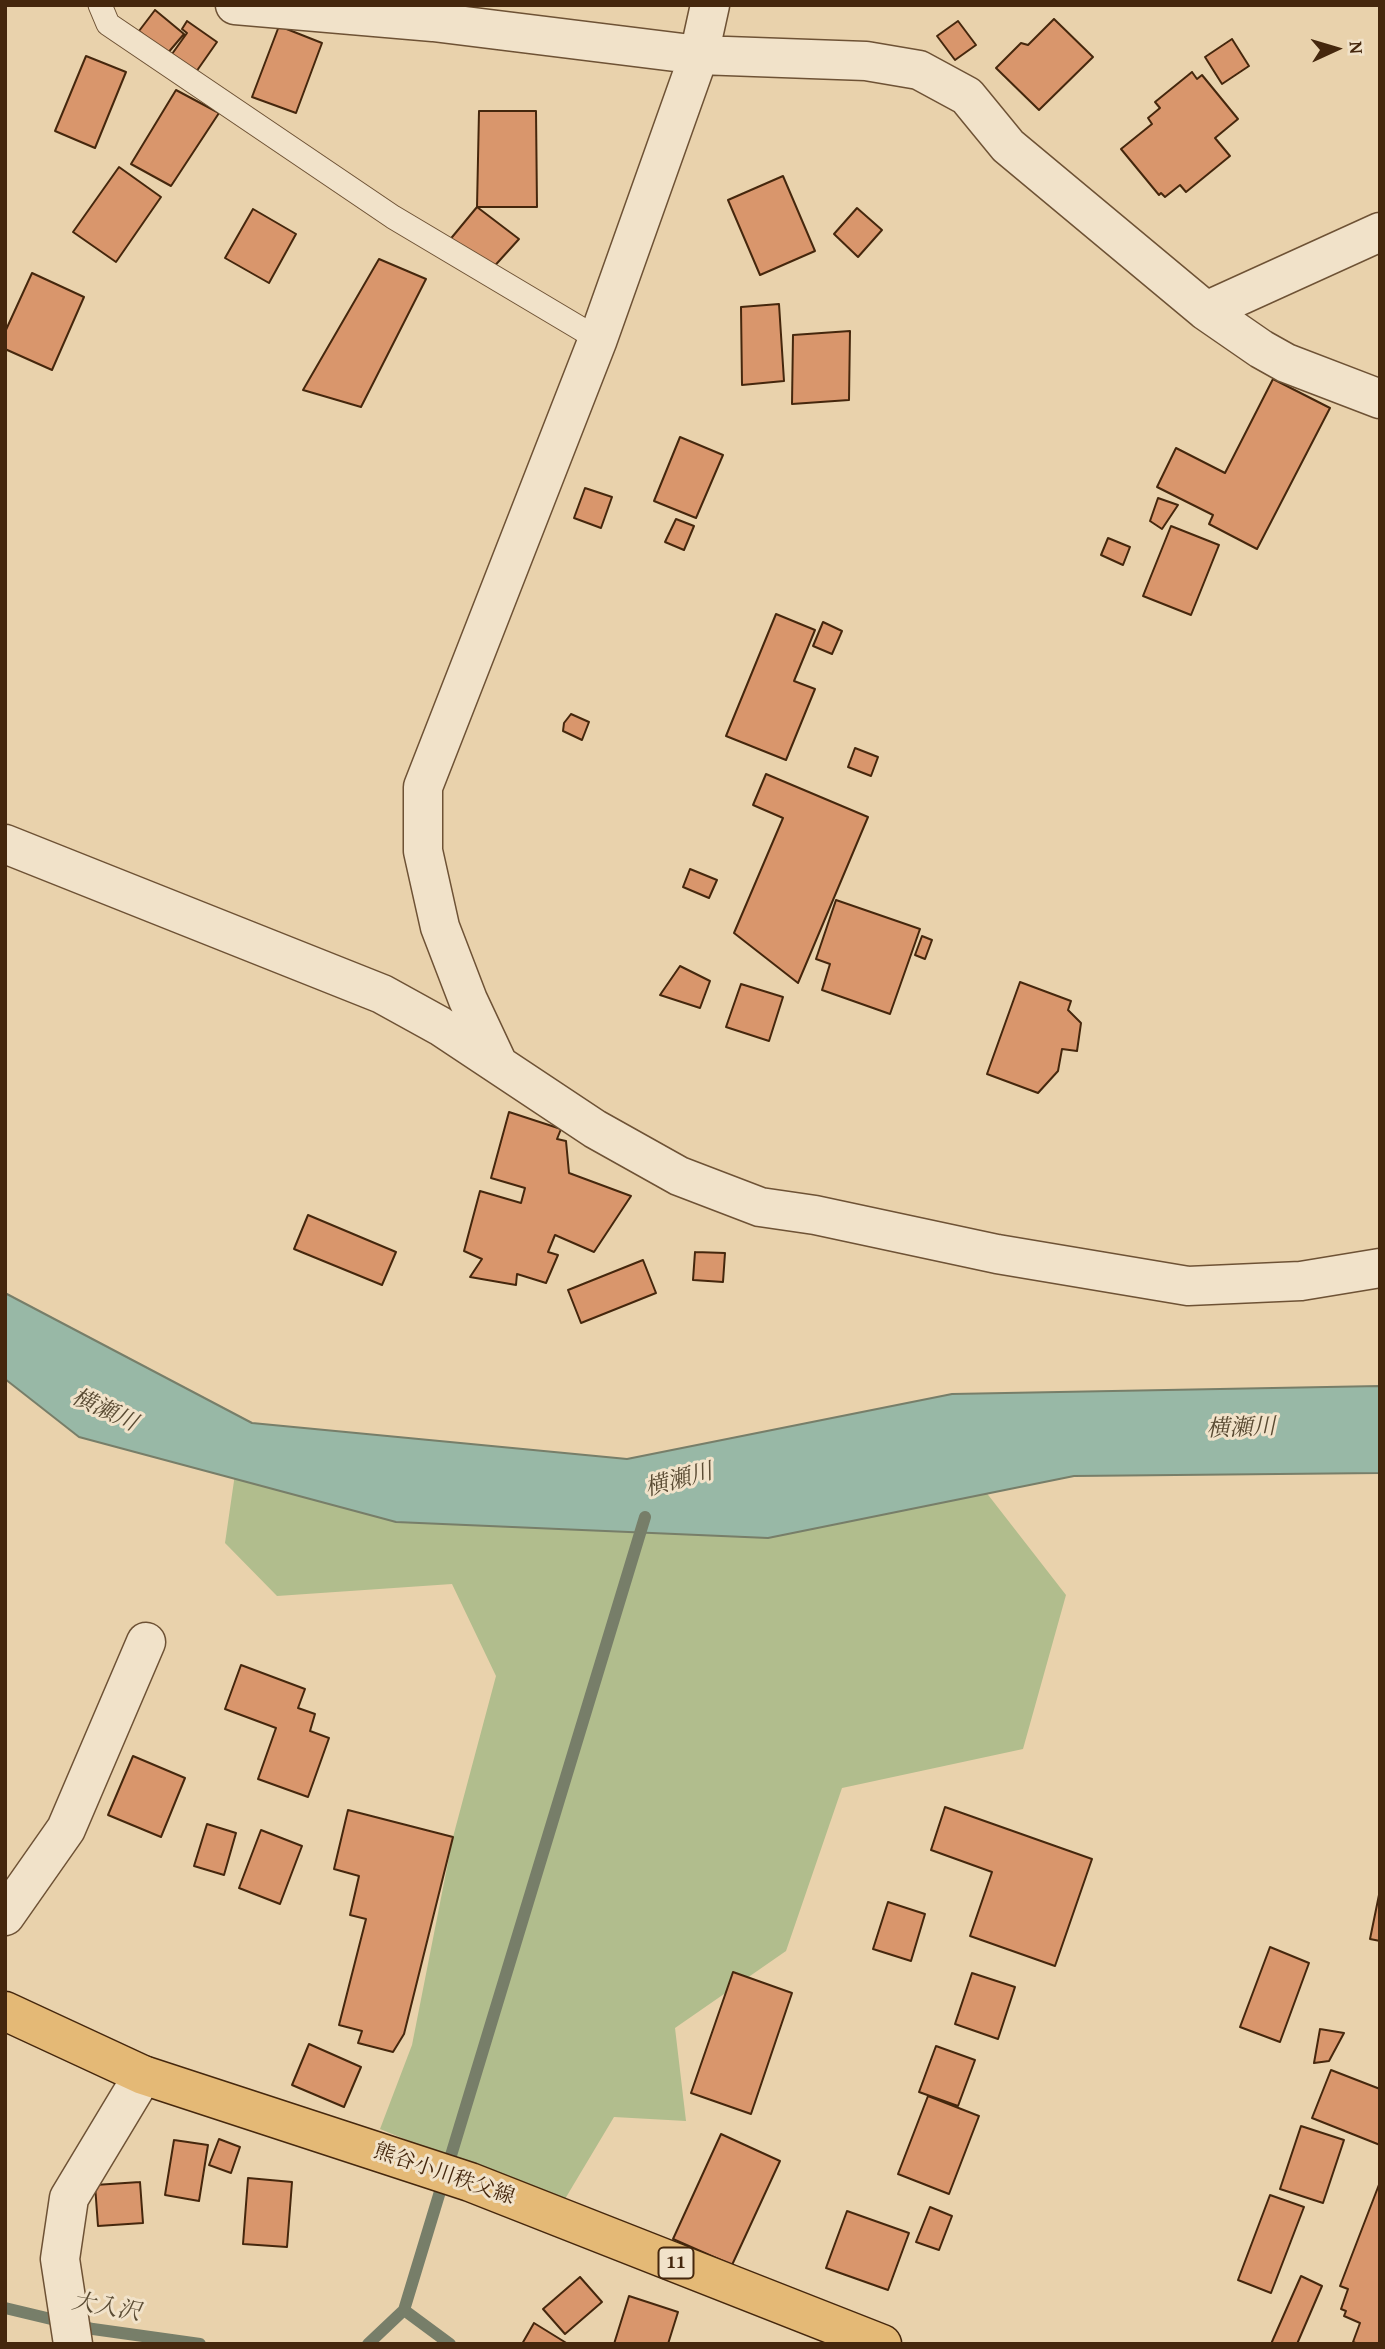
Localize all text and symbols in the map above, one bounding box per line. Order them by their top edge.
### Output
north arrow [1301,14,1371,84]
text: N [1343,40,1371,55]
water label: 横瀬川 [67,1384,141,1438]
water label: 横瀬川 [1206,1414,1276,1444]
water label: 横瀬川 [642,1459,716,1503]
street label: 熊谷小川秩父線 [370,2139,518,2211]
road number: 11 [658,2248,694,2278]
water label: 大入沢 [70,2288,142,2328]

